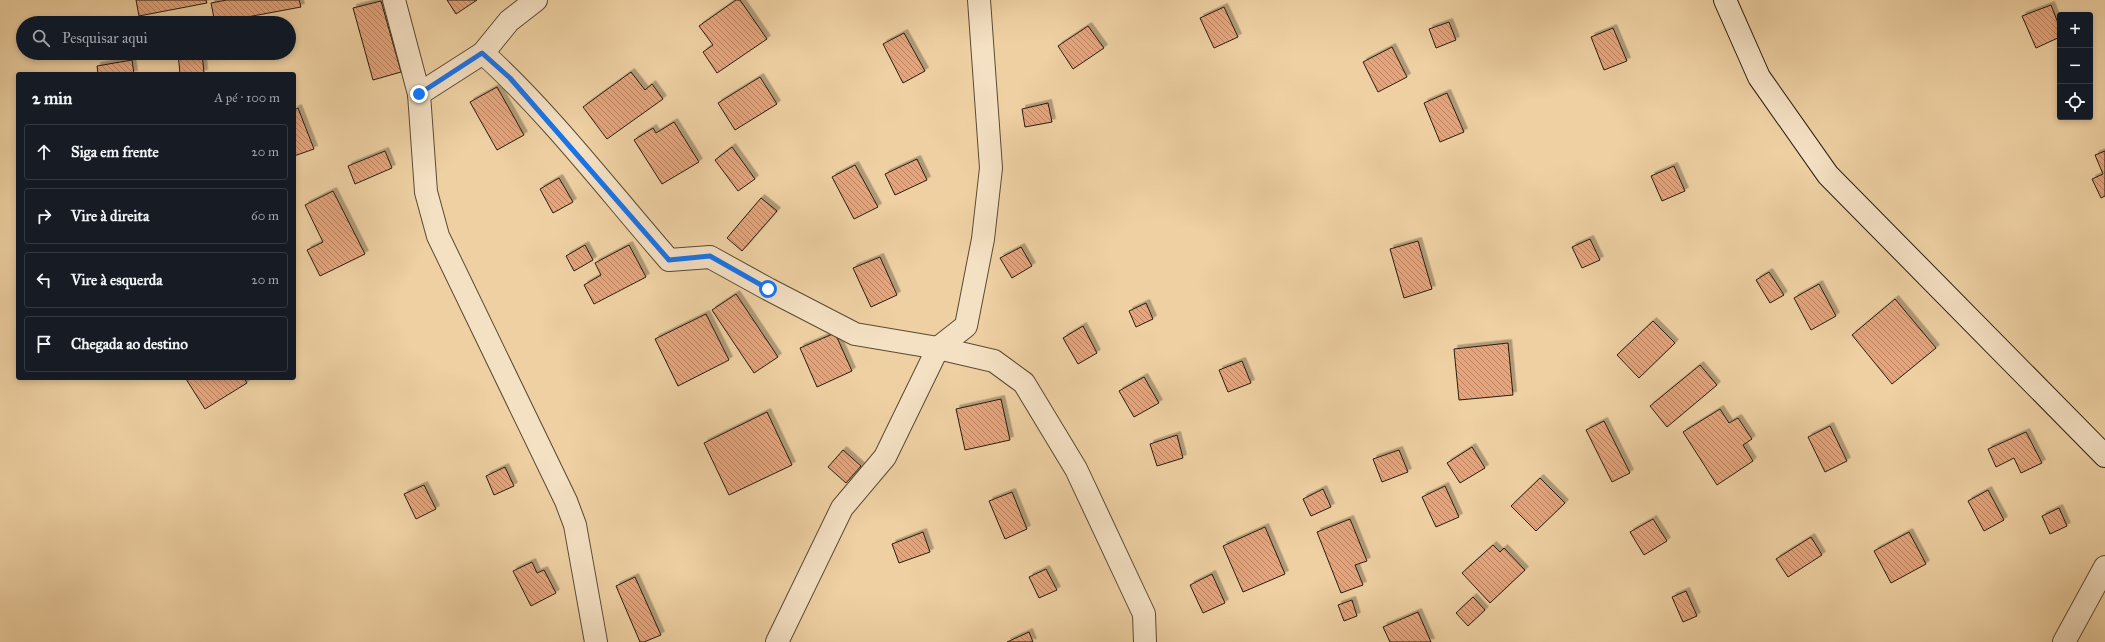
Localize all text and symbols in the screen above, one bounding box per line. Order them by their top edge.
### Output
map controls [2057,12,2093,120]
button: + [2057,12,2093,48]
search box [16,16,296,60]
icon: search [30,27,52,49]
text: Pesquisar aqui [62,29,148,47]
button: − [2057,48,2093,84]
button: locate [2057,84,2093,120]
route end [410,85,428,103]
text: 2 min [32,88,72,109]
text: A pé · 100 m [214,90,280,106]
icon: ahead [33,141,55,163]
text: Siga em frente [71,143,159,161]
text: 20 m [251,144,279,160]
icon: right [33,205,55,227]
text: Vire à direita [71,207,149,225]
text: 60 m [251,208,279,224]
icon: left [33,269,55,291]
text: Vire à esquerda [71,271,163,289]
text: 20 m [251,272,279,288]
route start [759,280,777,298]
icon: arrive [33,333,55,355]
text: Chegada ao destino [71,335,188,353]

